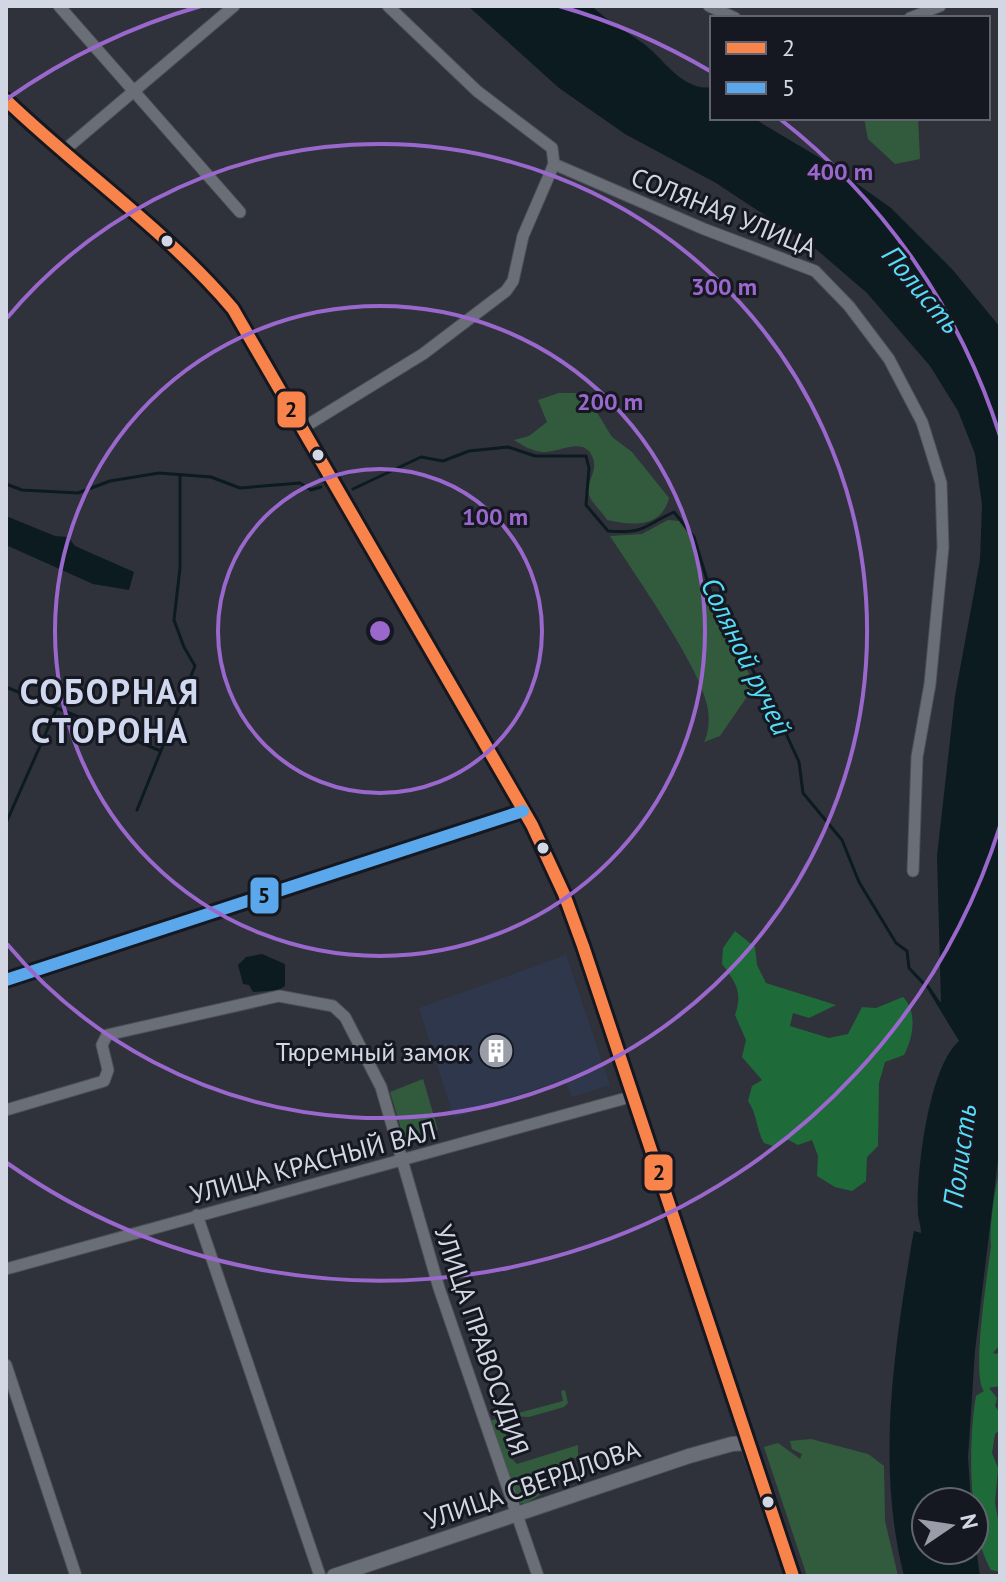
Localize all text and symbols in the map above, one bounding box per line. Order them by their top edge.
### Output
legend [710,16,990,120]
text: 2 [782,32,795,63]
text: 5 [782,72,795,103]
text: 400 m [807,156,873,187]
street label: СОЛЯНАЯ УЛИЦА [626,160,822,264]
unlabelled marker [159,233,175,249]
water label: Полисть [874,237,970,341]
text: 300 m [691,271,757,302]
text: 200 m [577,386,643,417]
line badge: 2 [276,390,307,429]
text: 2 [285,395,297,423]
unlabelled marker [310,447,326,463]
text: 100 m [462,501,528,532]
water label: Соляной ручей [693,571,801,741]
centre of rings [366,617,394,645]
district label: СОБОРНАЯ СТОРОНА [20,669,200,752]
unlabelled marker [535,840,551,856]
line badge: 5 [249,876,280,915]
text: 5 [258,881,270,909]
building icon: Тюремный замок [477,1032,515,1070]
place label: Тюремный замок [276,1035,471,1068]
water label: Полисть [933,1102,985,1210]
street label: УЛИЦА КРАСНЫЙ ВАЛ [186,1113,440,1211]
line badge: 2 [643,1153,674,1192]
text: 2 [653,1158,665,1186]
street label: УЛИЦА ПРАВОСУДИЯ [427,1220,537,1460]
street label: УЛИЦА СВЕРДЛОВА [420,1432,644,1536]
north arrow [910,1486,990,1566]
unlabelled marker [760,1494,776,1510]
text: N [954,1511,985,1532]

